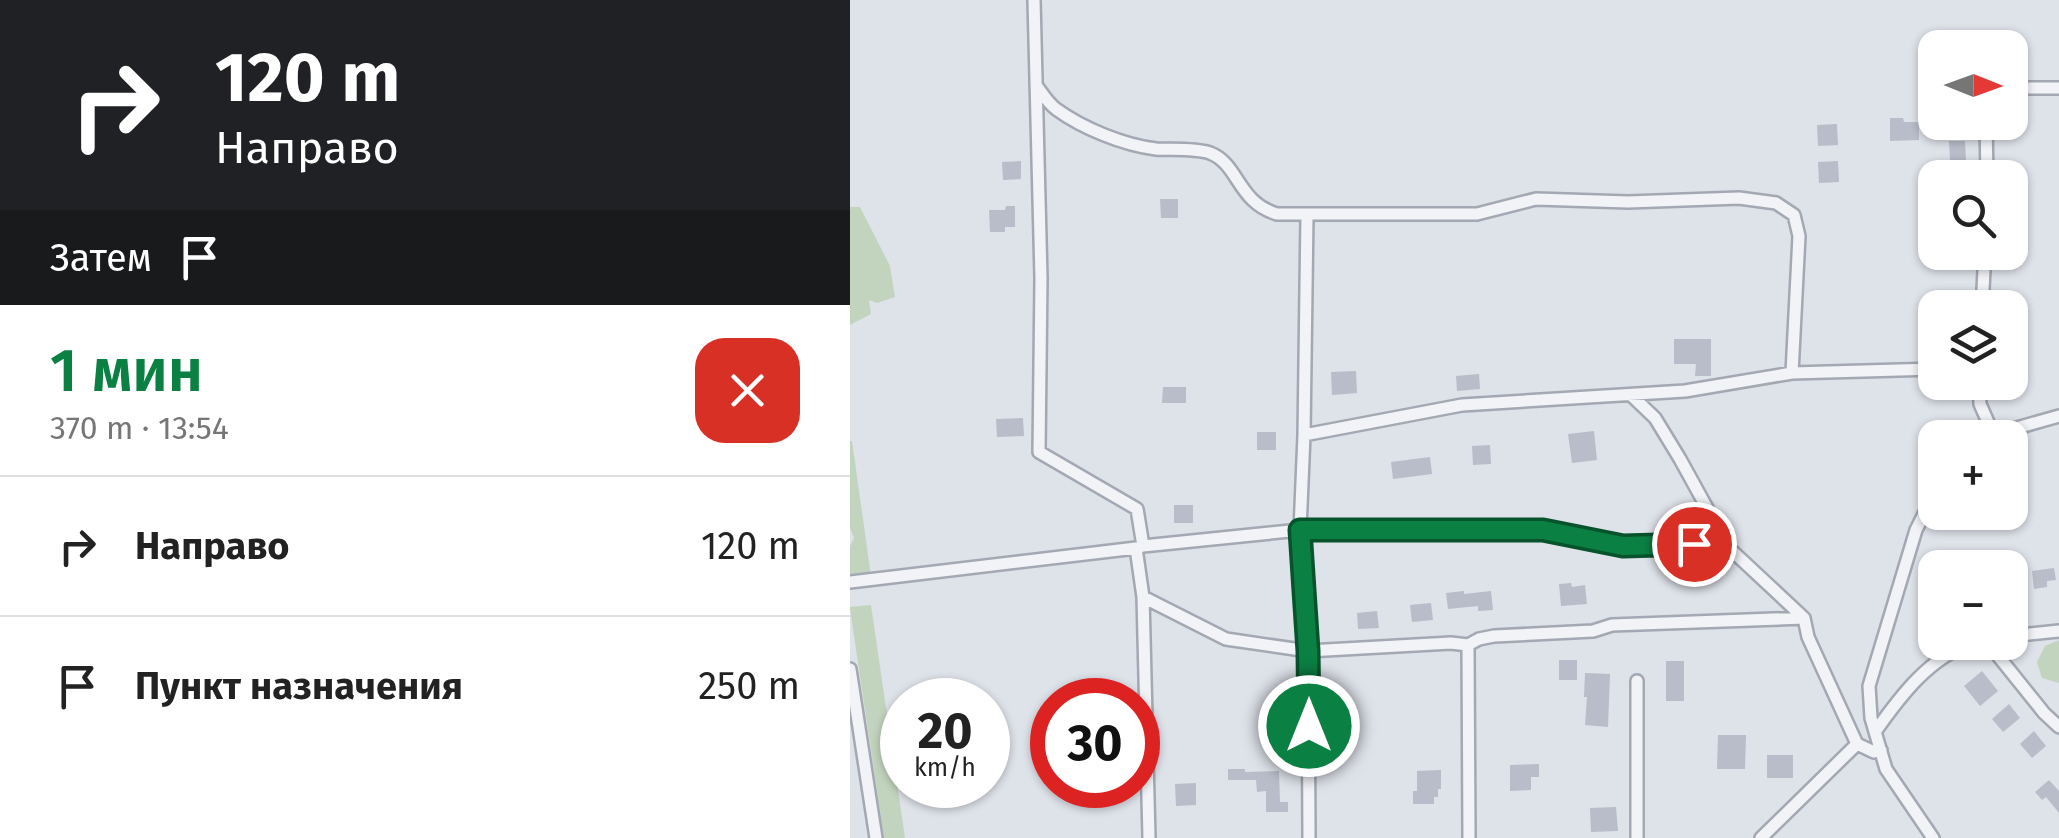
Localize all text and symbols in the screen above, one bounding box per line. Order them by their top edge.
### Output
north arrow [1918,30,2028,140]
map controls [1918,30,2028,660]
text: 120 m [215,36,400,120]
icon: right [50,40,180,170]
text: Направо [215,121,399,175]
button: search [1918,160,2028,270]
icon: arrive [172,230,227,285]
text: Затем [50,235,152,281]
button: layers [1918,290,2028,400]
text: 1 мин [50,335,203,407]
button: close [695,338,800,443]
text: 370 m · 13:54 [50,409,229,447]
button: + [1918,420,2028,530]
pin [1652,502,1737,587]
icon: arrive [1667,517,1722,572]
icon: right [50,519,105,574]
text: Направо [135,523,289,569]
text: 120 m [701,523,800,569]
button: − [1918,550,2028,660]
icon: arrive [50,659,105,714]
text: Пункт назначения [135,663,463,709]
text: 250 m [698,663,800,709]
position arrow [1257,674,1361,778]
speed limit sign: 30 [1030,678,1160,808]
text: 20 [917,701,973,761]
text: km/h [914,753,976,783]

